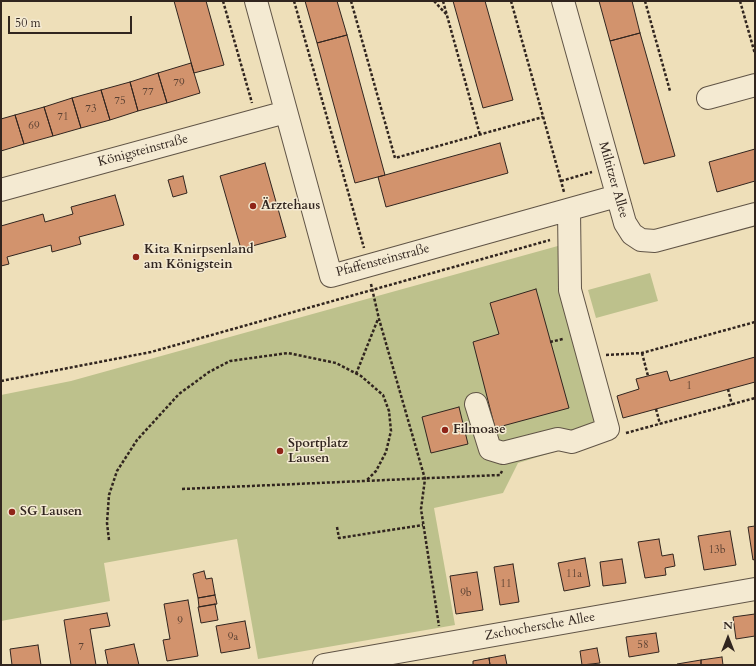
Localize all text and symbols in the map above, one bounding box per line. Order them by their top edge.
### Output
scale bar [10,8,134,34]
text: 50 m [15,15,41,31]
house number: 79 [173,76,185,90]
house number: 77 [142,85,154,99]
house number: 75 [114,94,126,108]
house number: 73 [85,102,97,116]
house number: 71 [57,110,69,124]
house number: 69 [28,119,40,133]
street label: Königsteinstraße [96,131,190,171]
street label: Miltitzer Allee [595,140,631,220]
place label: Ärztehaus [261,198,320,214]
marker: Ärztehaus [248,201,258,211]
street label: Pfaffensteinstraße [335,241,431,281]
place label: Kita Knirpsenland am Königstein [144,242,254,273]
marker: Kita Knirpsenland am Königstein [131,252,141,262]
house number: 1 [686,379,692,393]
place label: Filmoase [453,422,506,438]
marker: Filmoase [440,425,450,435]
place label: Sportplatz Lausen [288,436,348,467]
marker: Sportplatz Lausen [275,446,285,456]
place label: SG Lausen [20,504,82,520]
marker: SG Lausen [7,507,17,517]
house number: 13b [708,543,726,557]
house number: 11a [566,567,582,581]
house number: 11 [500,577,512,591]
house number: 9b [460,586,472,600]
street label: Zschochersche Allee [484,610,596,644]
house number: 9 [177,614,183,628]
north arrow [708,618,748,658]
text: N [723,618,733,633]
house number: 9a [228,630,238,644]
house number: 58 [637,638,649,652]
house number: 7 [78,640,84,654]

